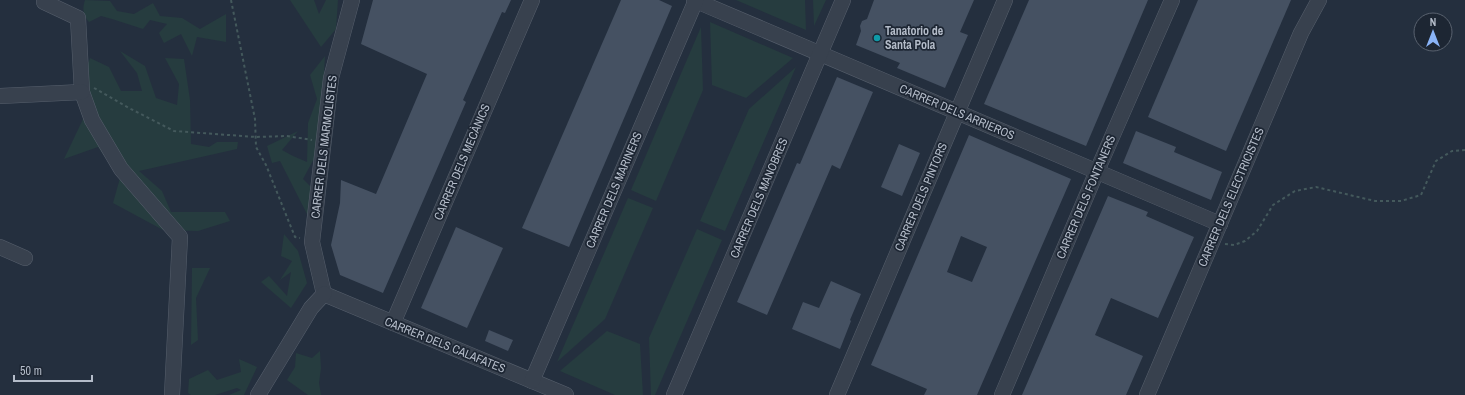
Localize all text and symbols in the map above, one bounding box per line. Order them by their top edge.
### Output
north arrow [1413,12,1453,52]
text: N [1430,15,1436,29]
place label: Tanatorio de Santa Pola [885,23,944,53]
marker: Tanatorio de Santa Pola [872,33,882,43]
street label: CARRER DELS MARMOLISTES [307,74,341,220]
street label: CARRER DELS ARRIEROS [897,80,1017,144]
street label: CARRER DELS MECÀNICS [430,101,494,223]
street label: CARRER DELS ELECTRICISTES [1194,125,1268,269]
street label: CARRER DELS MARINERS [582,129,646,251]
street label: CARRER DELS FONTANERS [1053,132,1119,261]
street label: CARRER DELS MANOBRES [726,135,792,261]
street label: CARRER DELS PINTORS [891,140,951,254]
street label: CARRER DELS CALAFATES [382,313,508,377]
scale bar [14,357,92,383]
text: 50 m [20,363,42,379]

